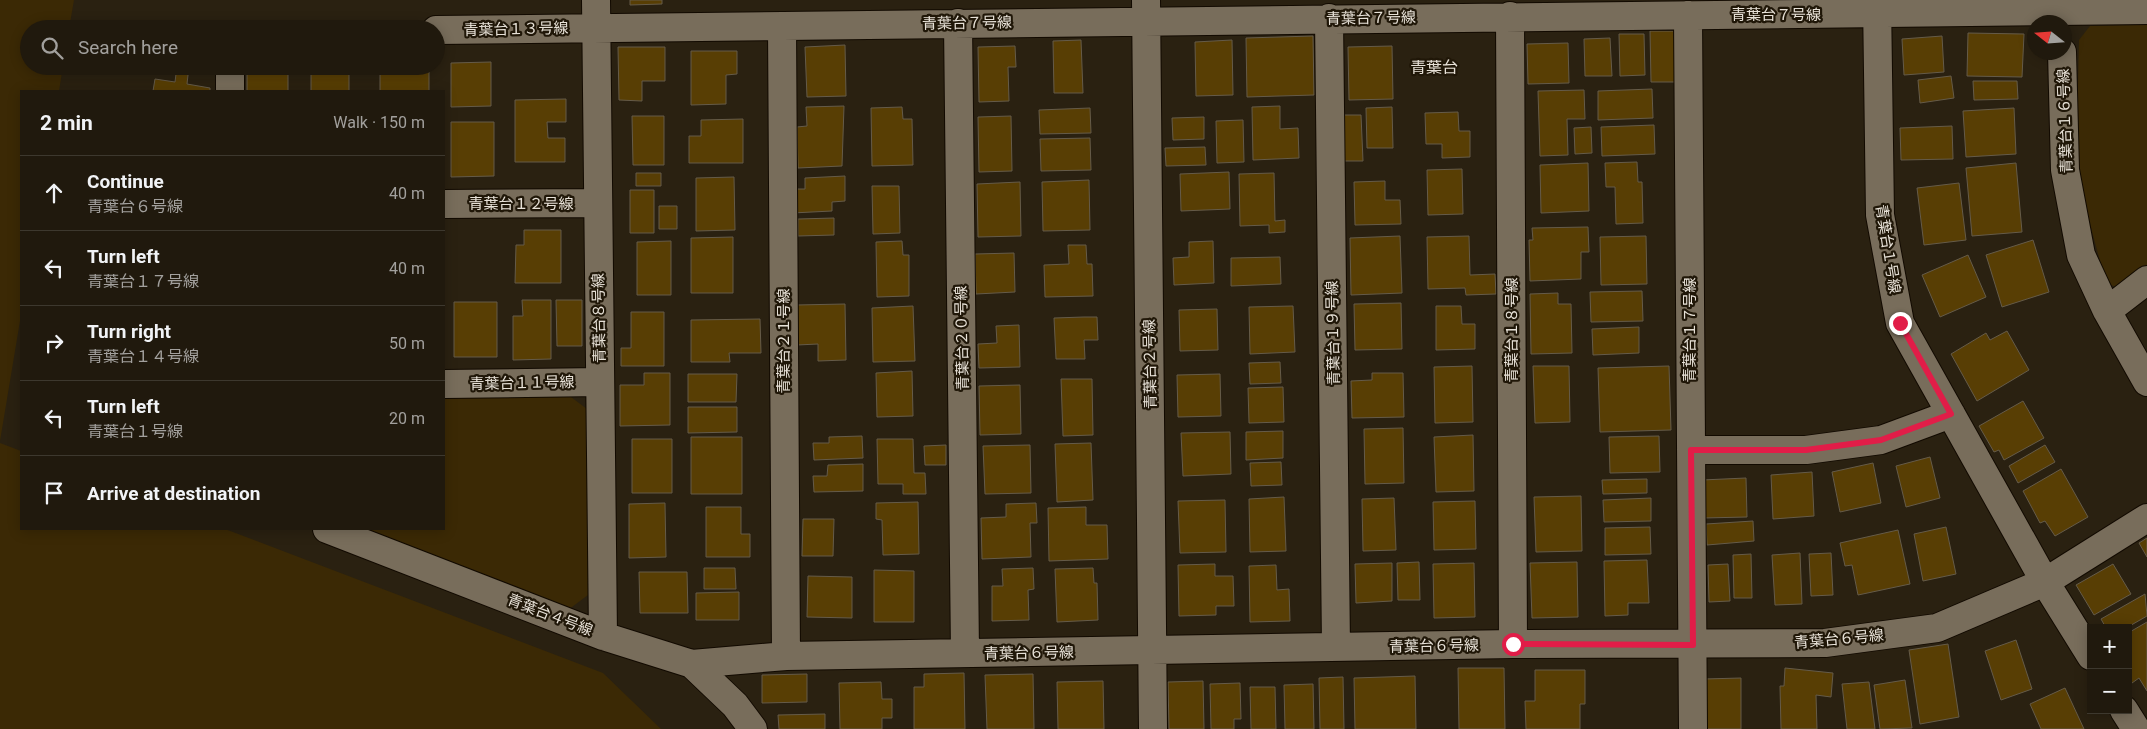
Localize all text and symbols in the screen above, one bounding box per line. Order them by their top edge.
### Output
street label: 青葉台７号線 [1731,6,1821,24]
street label: 青葉台７号線 [1326,8,1416,28]
street label: 青葉台７号線 [922,13,1012,33]
north arrow [2027,15,2072,60]
street label: 青葉台１３号線 [463,19,569,39]
search box [20,20,445,75]
icon: search [38,34,66,62]
text: Search here [78,36,178,59]
district label: 青葉台 [1410,58,1458,77]
street label: 青葉台１６号線 [2054,68,2076,174]
text: 2 min [40,111,93,135]
text: Walk · 150 m [333,113,425,132]
text: Continue [87,170,164,193]
icon: ahead [40,179,68,207]
text: 40 m [389,184,425,203]
street label: 青葉台１２号線 [468,195,574,213]
text: 青葉台６号線 [87,197,183,216]
street label: 青葉台１号線 [1872,203,1904,295]
text: Turn left [87,245,160,268]
icon: left [40,254,68,282]
text: 40 m [389,259,425,278]
text: 青葉台１７号線 [87,272,199,291]
street label: 青葉台８号線 [589,273,609,363]
street label: 青葉台１８号線 [1503,277,1521,383]
street label: 青葉台１７号線 [1681,277,1699,383]
street label: 青葉台１９号線 [1323,280,1343,386]
street label: 青葉台２０号線 [952,285,972,391]
street label: 青葉台２１号線 [775,288,793,394]
route end [1889,312,1912,335]
street label: 青葉台２号線 [1140,319,1160,409]
text: Turn right [87,320,171,343]
icon: right [40,329,68,357]
text: 50 m [389,334,425,353]
text: 青葉台１４号線 [87,347,199,366]
street label: 青葉台１１号線 [469,373,575,393]
text: Turn left [87,395,160,418]
icon: left [40,404,68,432]
text: 20 m [389,409,425,428]
text: 青葉台１号線 [87,422,183,441]
icon: arrive [40,479,68,507]
text: Arrive at destination [87,482,260,505]
street label: 青葉台４号線 [505,590,595,640]
map controls [2087,624,2132,714]
button: + [2087,624,2132,669]
street label: 青葉台６号線 [1793,626,1885,652]
route start [1502,633,1525,656]
street label: 青葉台６号線 [1389,636,1479,656]
street label: 青葉台６号線 [984,643,1074,663]
button: − [2087,669,2132,714]

